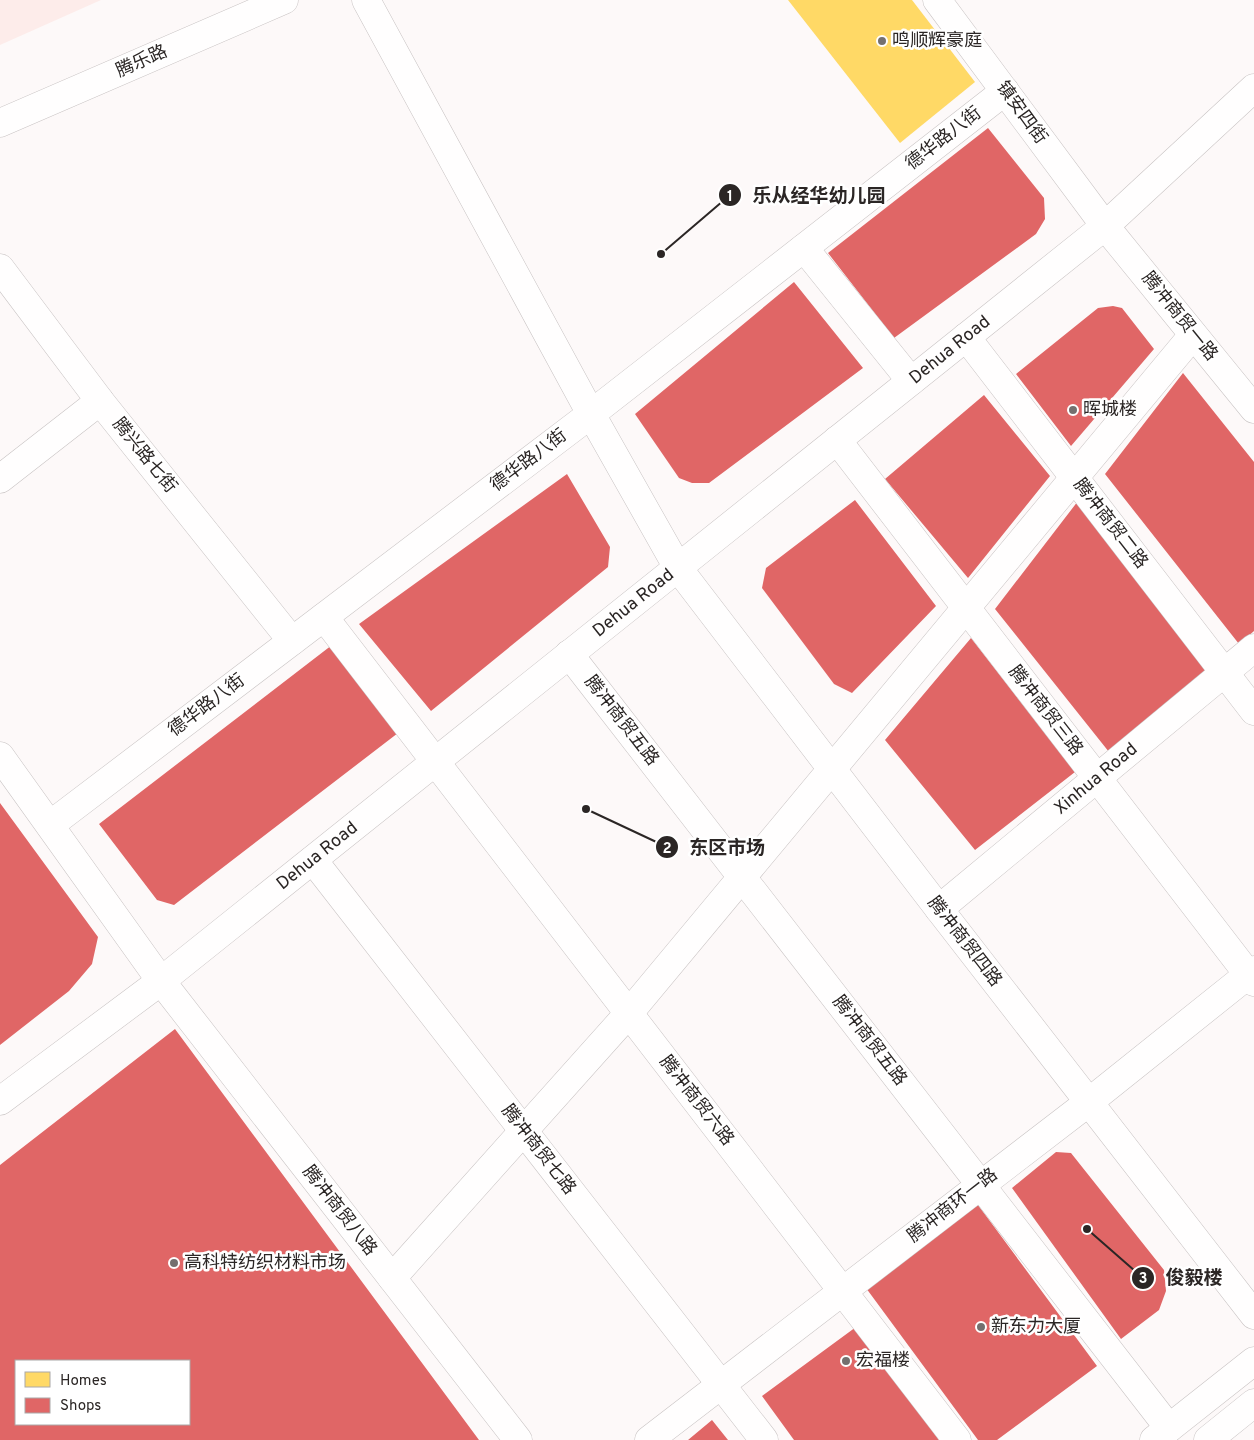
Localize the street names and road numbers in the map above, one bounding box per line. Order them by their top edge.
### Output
street label: 腾乐路 [113,41,171,83]
street label: 镇安四街 [991,77,1051,149]
street label: 德华路八街 [901,102,987,176]
street label: 腾冲商贸一路 [1136,268,1222,366]
street label: Dehua Road [905,311,995,389]
street label: 腾兴路七街 [107,414,181,498]
street label: 德华路八街 [486,425,572,497]
street label: 腾冲商贸二路 [1068,474,1152,574]
street label: Dehua Road [588,564,679,642]
street label: 腾冲商贸三路 [1003,661,1087,761]
street label: 德华路八街 [164,670,250,742]
street label: 腾冲商贸五路 [579,671,663,771]
street label: Xinhua Road [1050,738,1142,820]
street label: Dehua Road [272,816,363,895]
street label: 腾冲商贸四路 [922,892,1006,992]
street label: 腾冲商贸五路 [827,991,911,1091]
street label: 腾冲商贸六路 [654,1051,738,1151]
street label: 腾冲商贸七路 [496,1100,580,1200]
street label: 腾冲商贸八路 [297,1161,381,1261]
street label: 腾冲商环一路 [903,1164,1003,1248]

